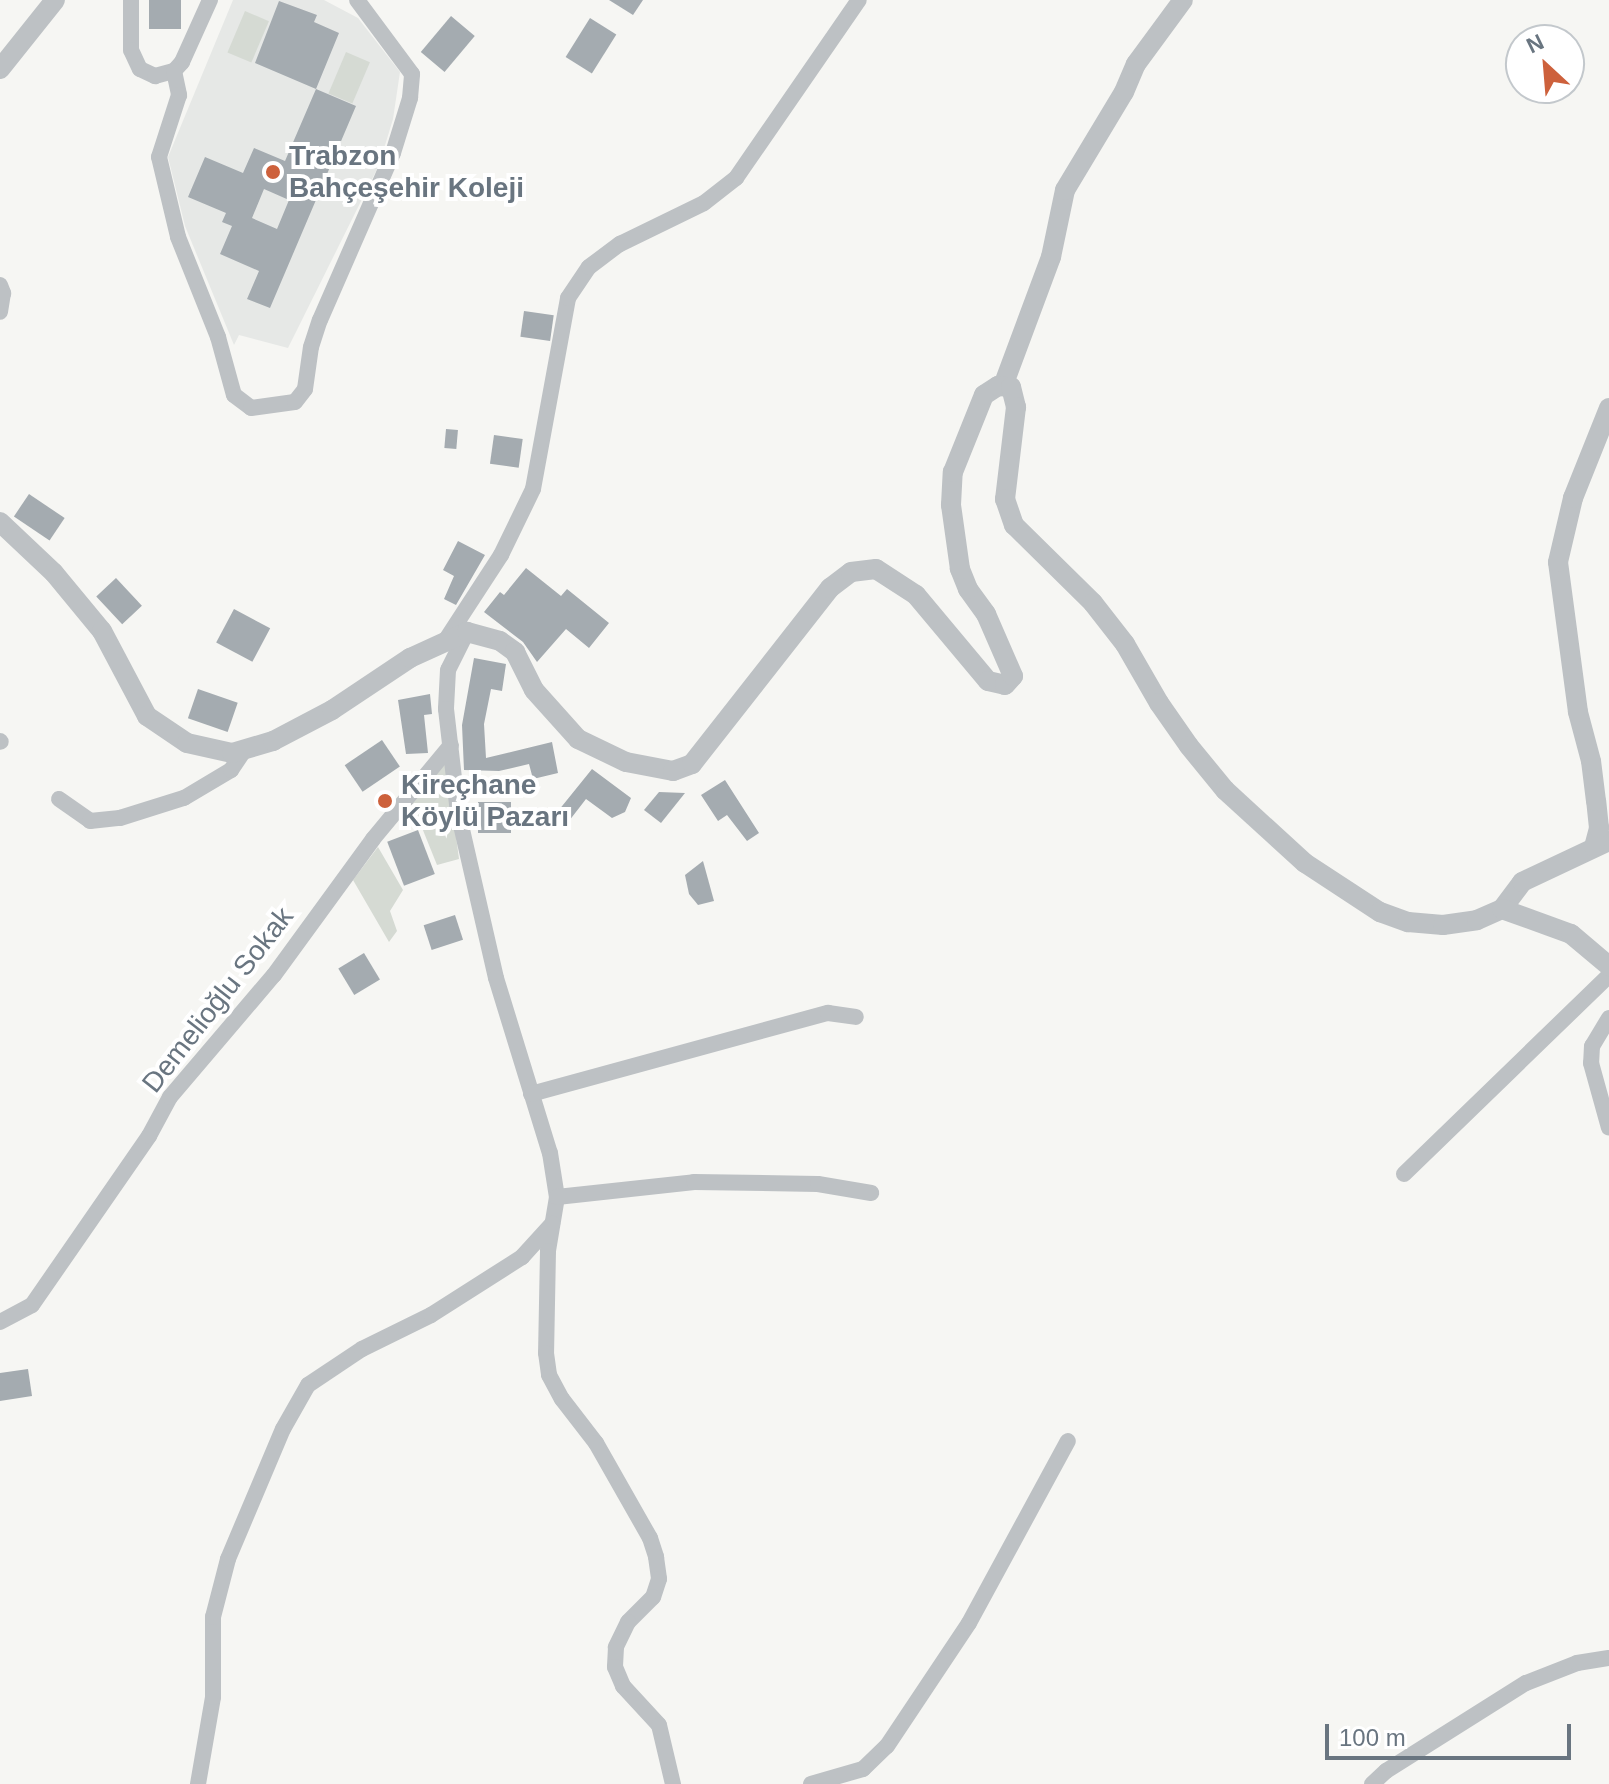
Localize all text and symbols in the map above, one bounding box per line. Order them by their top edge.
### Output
north arrow [1505,24,1585,104]
text: N [1523,29,1548,58]
place label: Trabzon Bahçeşehir Koleji [289,139,524,205]
marker: Trabzon Bahçeşehir Koleji [264,163,282,181]
place label: Kireçhane Köylü Pazarı [401,768,569,834]
marker: Kireçhane Köylü Pazarı [376,792,394,810]
street label: Demelioğlu Sokak [135,901,301,1099]
scale bar [1329,1708,1575,1758]
text: 100 m [1339,1724,1406,1751]

